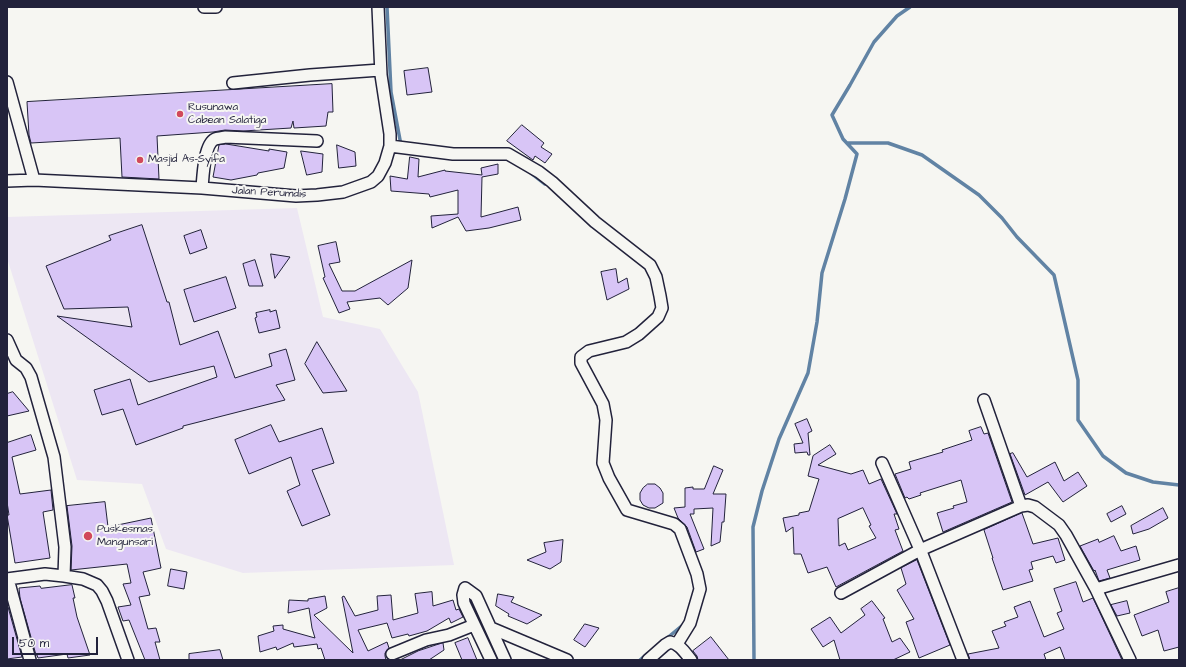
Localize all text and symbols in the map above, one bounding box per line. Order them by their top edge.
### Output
place label: Rusunawa Cabean Salatiga [188,101,266,127]
marker: Rusunawa Cabean Salatiga [175,109,185,119]
place label: Masjid As-Syifa [148,153,225,167]
marker: Masjid As-Syifa [135,155,145,165]
street label: Jalan Perumdis [231,184,307,202]
place label: Puskesmas Mangunsari [97,523,153,549]
marker: Puskesmas Mangunsari [82,530,94,542]
scale bar [14,629,100,655]
text: 50 m [19,635,49,652]

